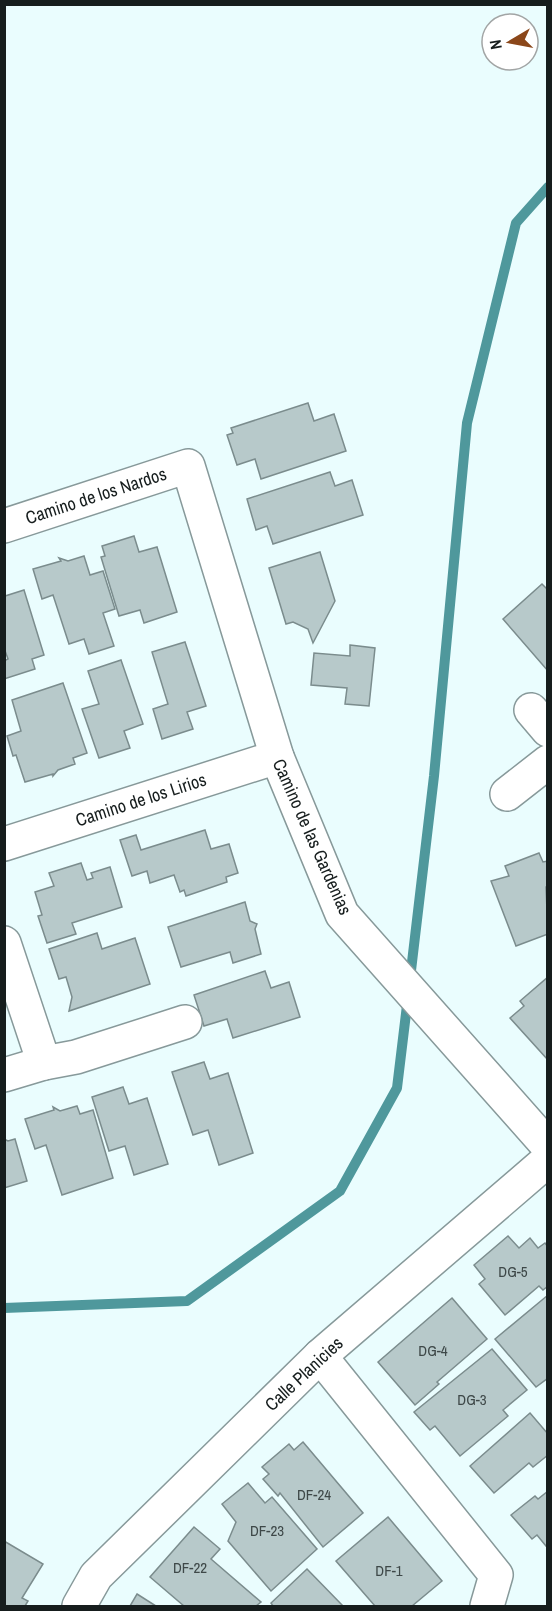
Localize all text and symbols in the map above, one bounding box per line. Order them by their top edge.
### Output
north arrow [480,12,540,72]
text: N [484,38,507,51]
street label: Camino de los Nardos [22,461,170,530]
street label: Camino de las Gardenias [267,755,358,919]
street label: Camino de los Lirios [72,767,209,832]
house number: DG-5 [498,1261,528,1282]
street label: Calle Planicies [259,1331,348,1416]
house number: DG-4 [418,1340,448,1361]
house number: DG-3 [457,1389,487,1410]
house number: DF-24 [297,1484,331,1505]
house number: DF-23 [250,1520,284,1541]
house number: DF-22 [173,1557,207,1578]
house number: DF-1 [375,1560,403,1581]

